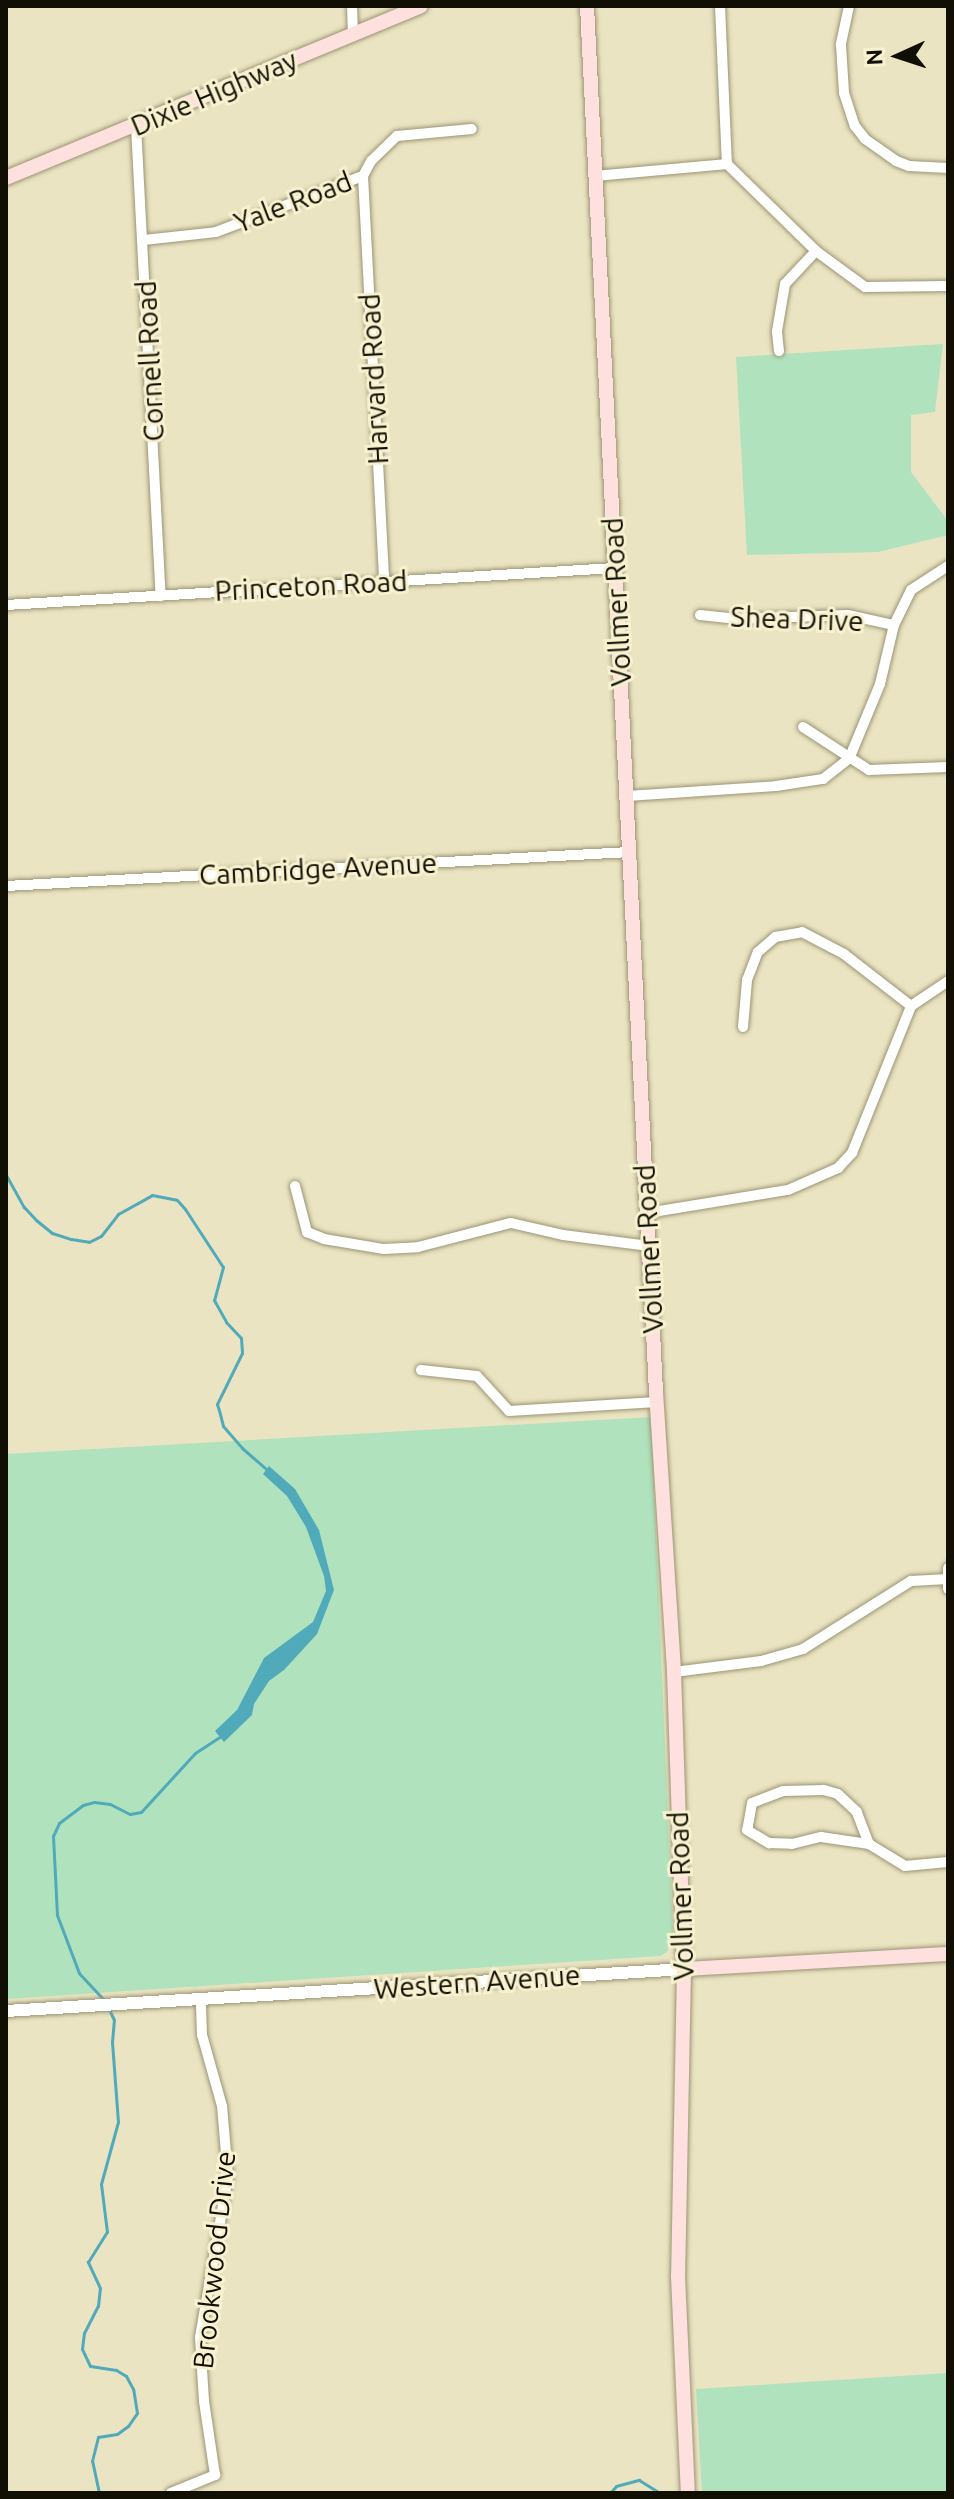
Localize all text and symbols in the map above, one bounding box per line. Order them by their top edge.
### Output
north arrow [858,16,938,96]
street label: Dixie Highway [126,43,302,143]
text: N [861,48,886,66]
street label: Yale Road [229,164,357,240]
street label: Cornell Road [129,280,171,442]
street label: Harvard Road [353,293,395,465]
street label: Vollmer Road [596,517,638,687]
street label: Princeton Road [214,564,408,608]
street label: Shea Drive [730,600,864,638]
street label: Cambridge Avenue [198,846,438,892]
street label: Vollmer Road [628,1164,670,1334]
street label: Vollmer Road [661,1811,701,1981]
street label: Western Avenue [373,1958,581,2006]
street label: Brookwood Drive [186,2149,242,2371]

